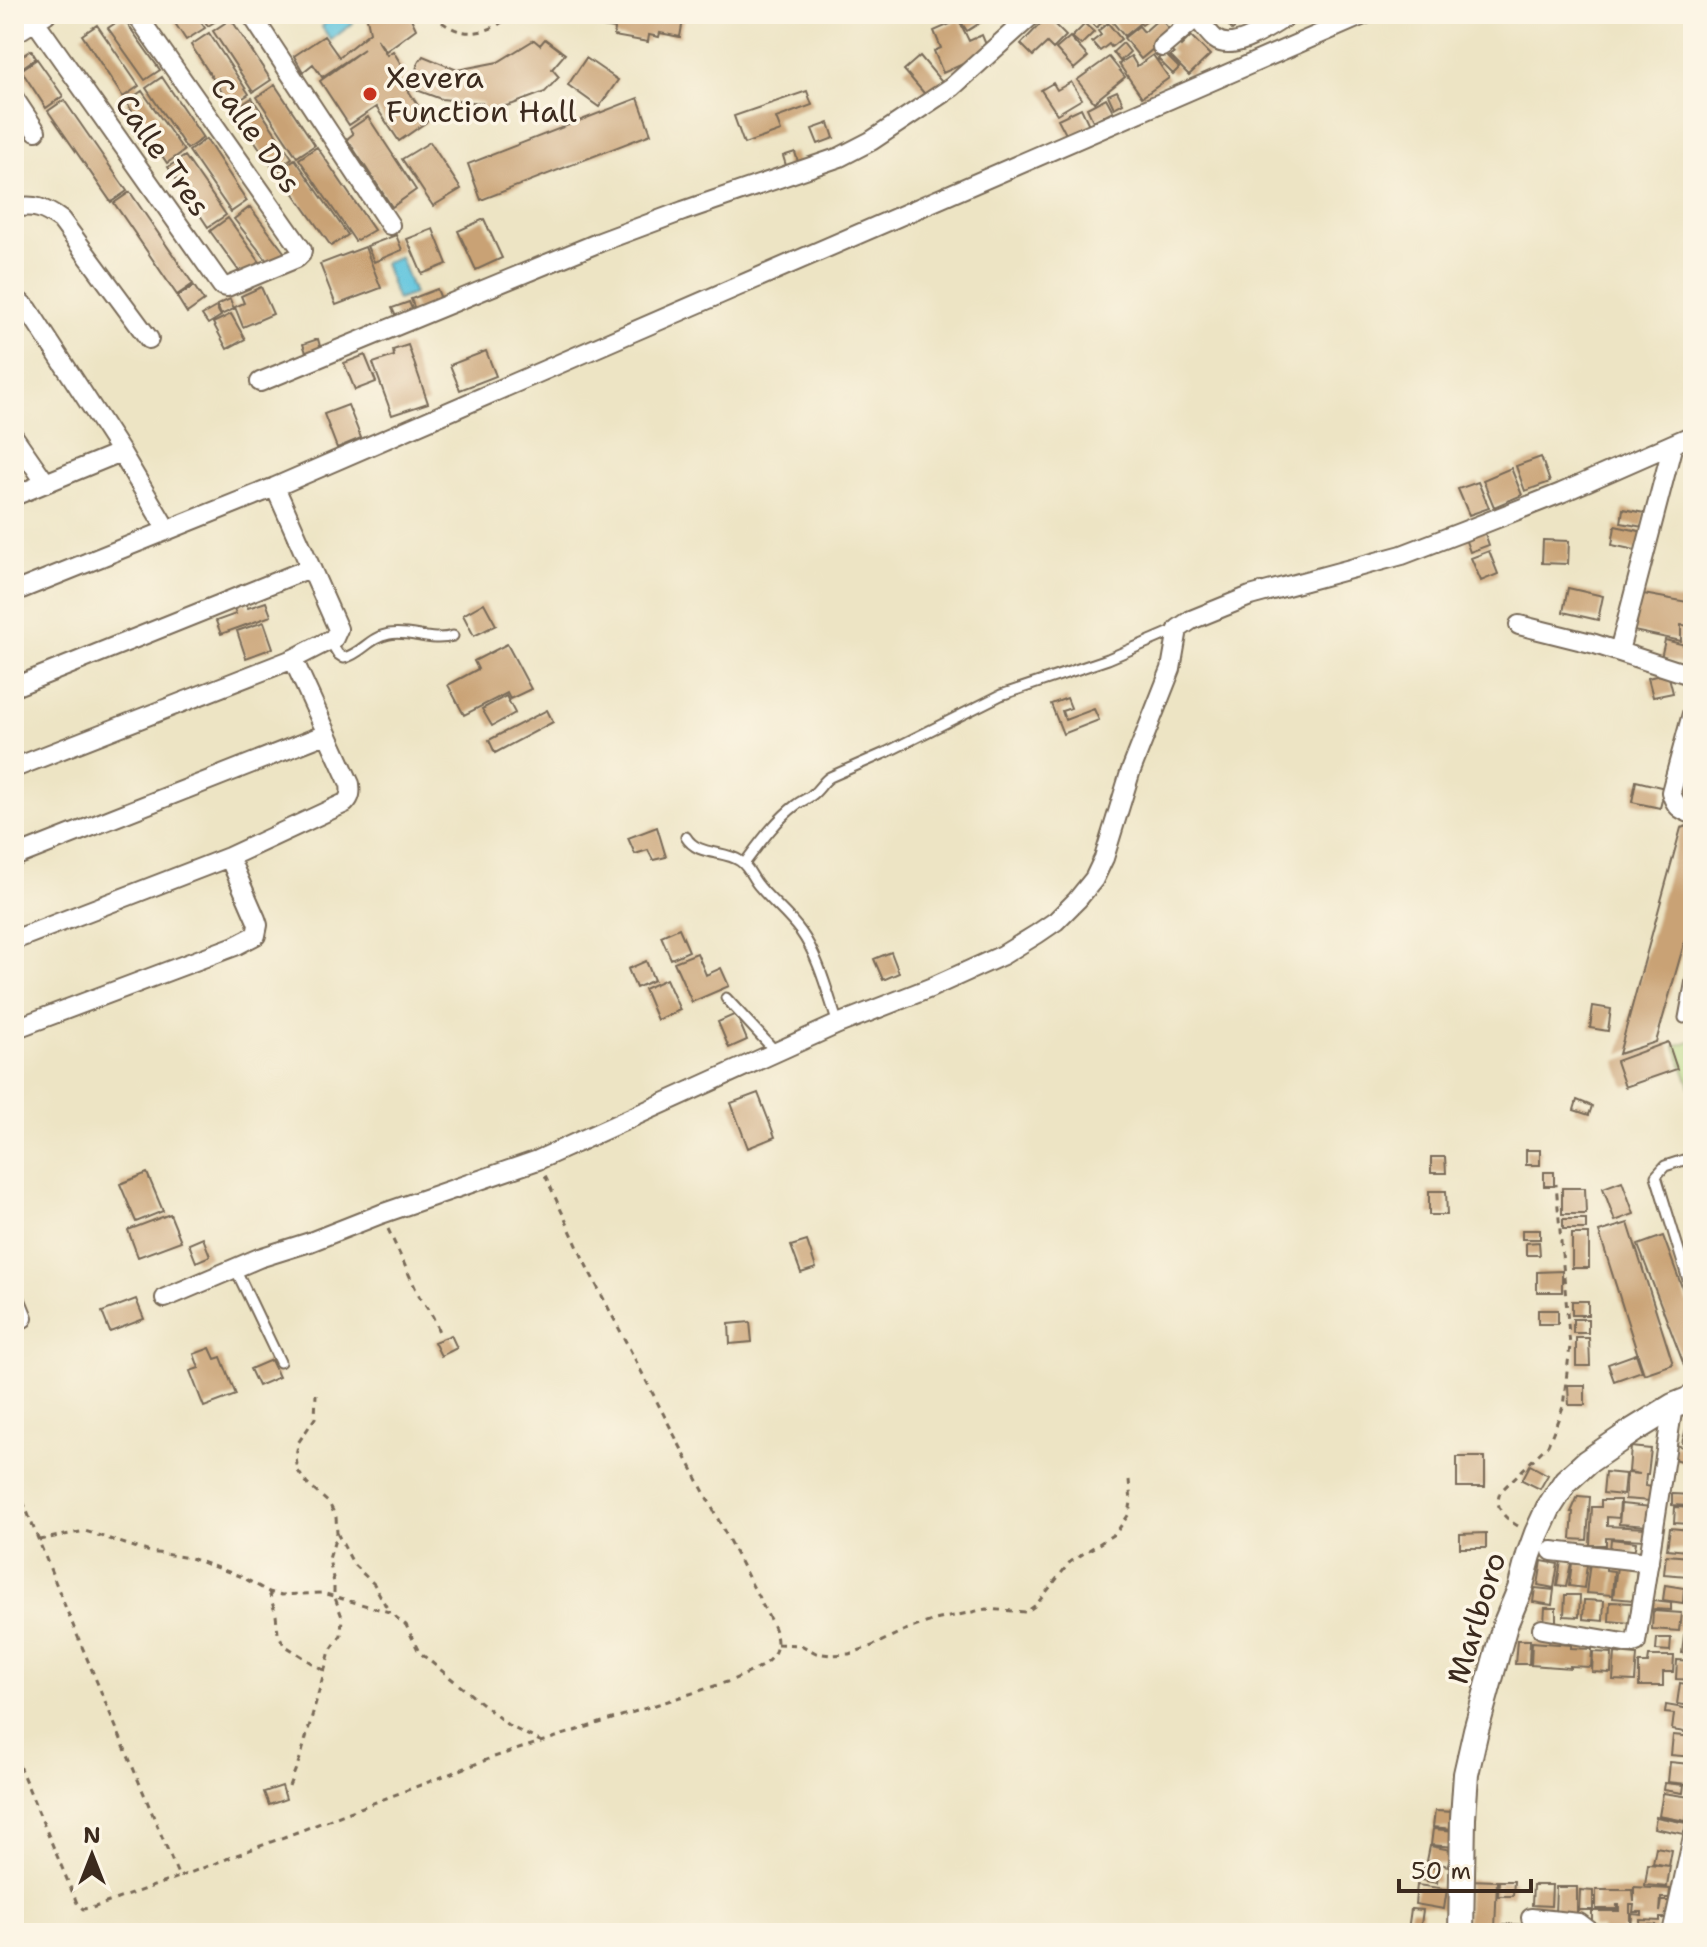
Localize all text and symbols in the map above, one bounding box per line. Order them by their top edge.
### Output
place label: Xevera Function Hall [386,57,577,132]
street label: Calle Dos [201,68,311,202]
street label: Calle Tres [106,85,220,225]
marker: Xevera Function Hall [361,85,379,103]
street label: Marlboro [1437,1547,1515,1689]
north arrow [52,1815,132,1895]
text: N [83,1821,101,1850]
scale bar [1399,1843,1531,1893]
text: 50 m [1411,1855,1471,1887]

